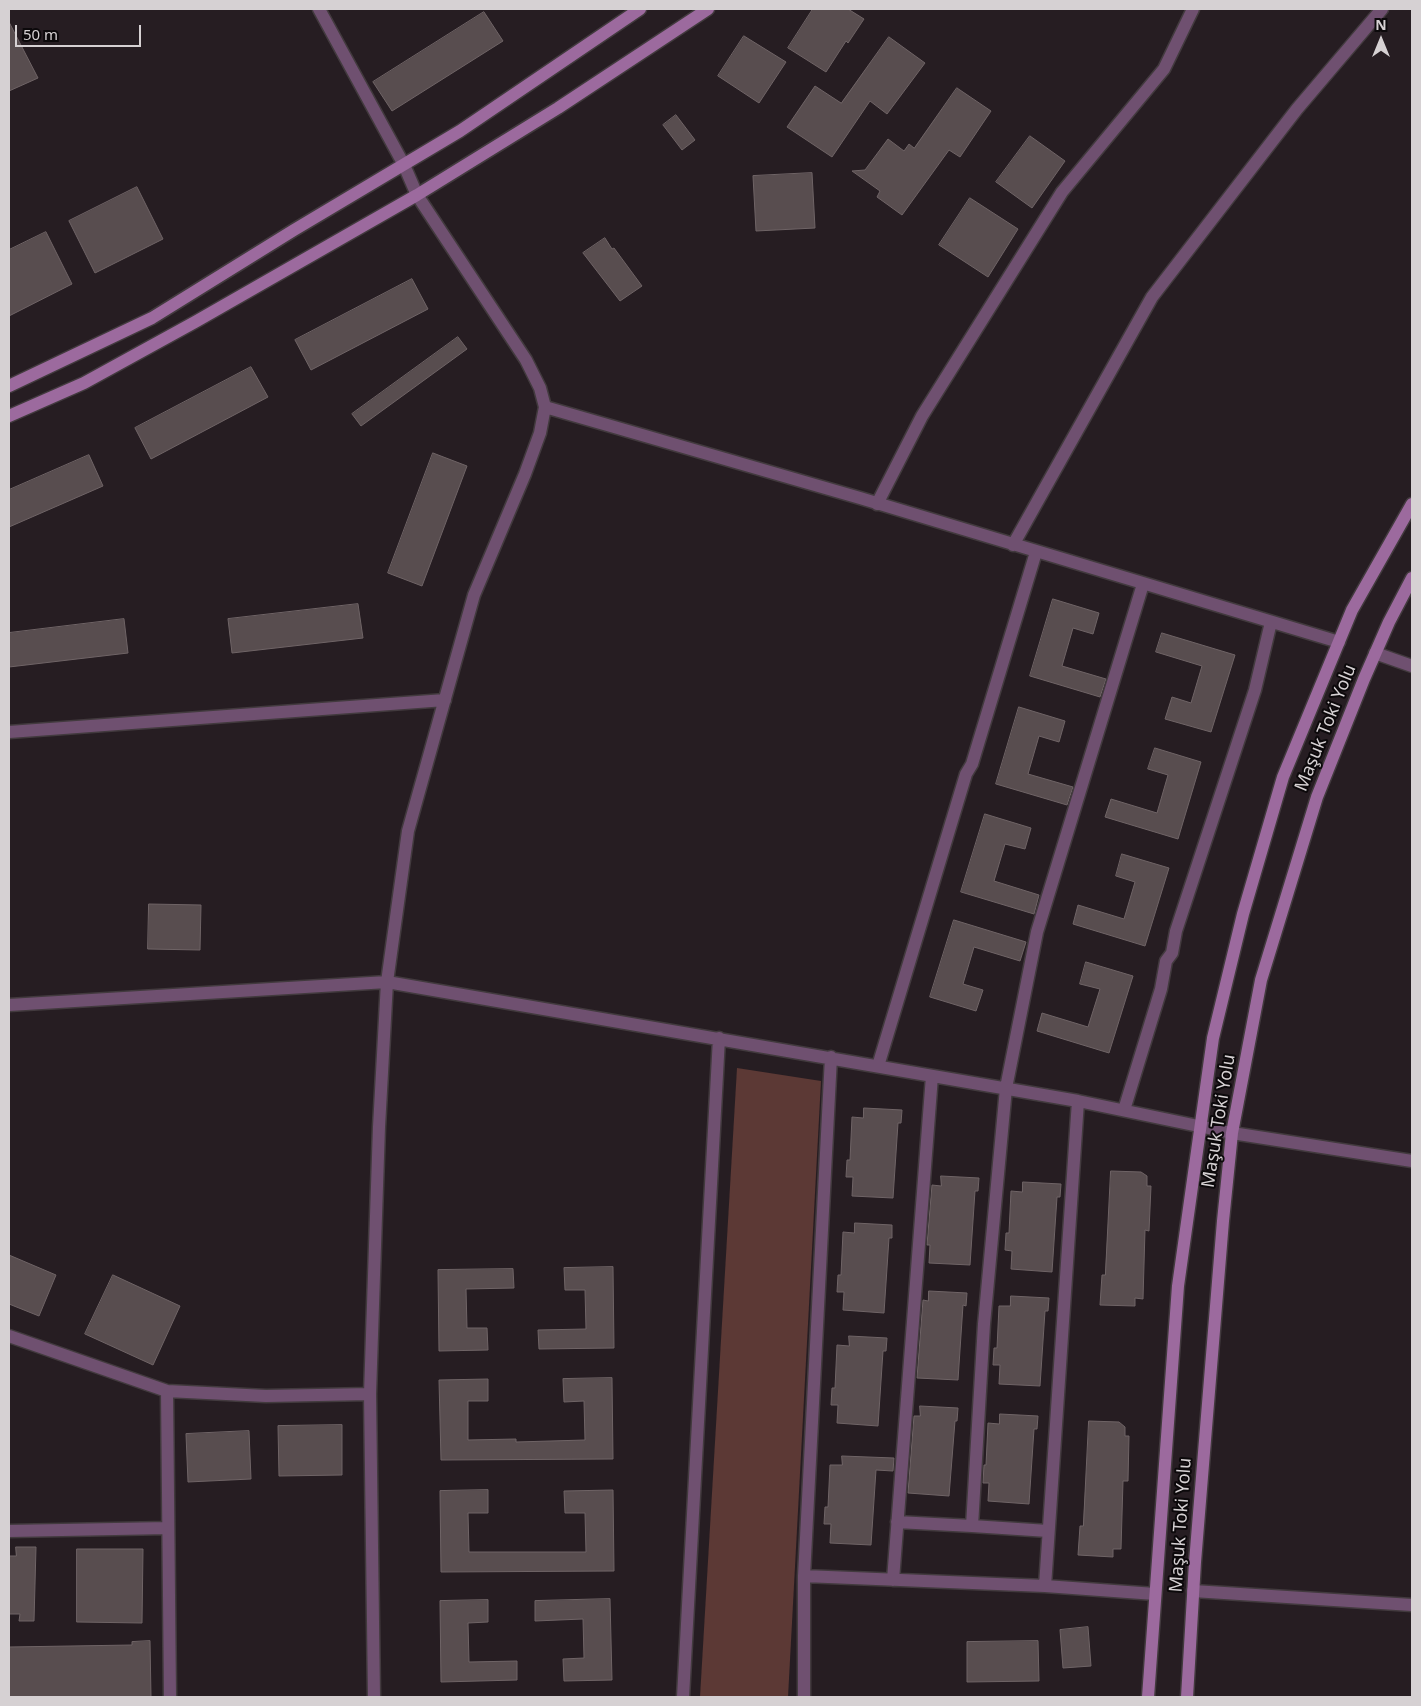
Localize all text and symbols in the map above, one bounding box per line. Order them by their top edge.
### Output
scale bar [18,15,144,47]
north arrow [1356,15,1406,65]
text: N [1375,15,1387,34]
text: 50 m [23,24,58,44]
street label: Maşuk Toki Yolu [1291,661,1361,795]
street label: Maşuk Toki Yolu [1198,1053,1240,1189]
street label: Maşuk Toki Yolu [1166,1457,1196,1593]

